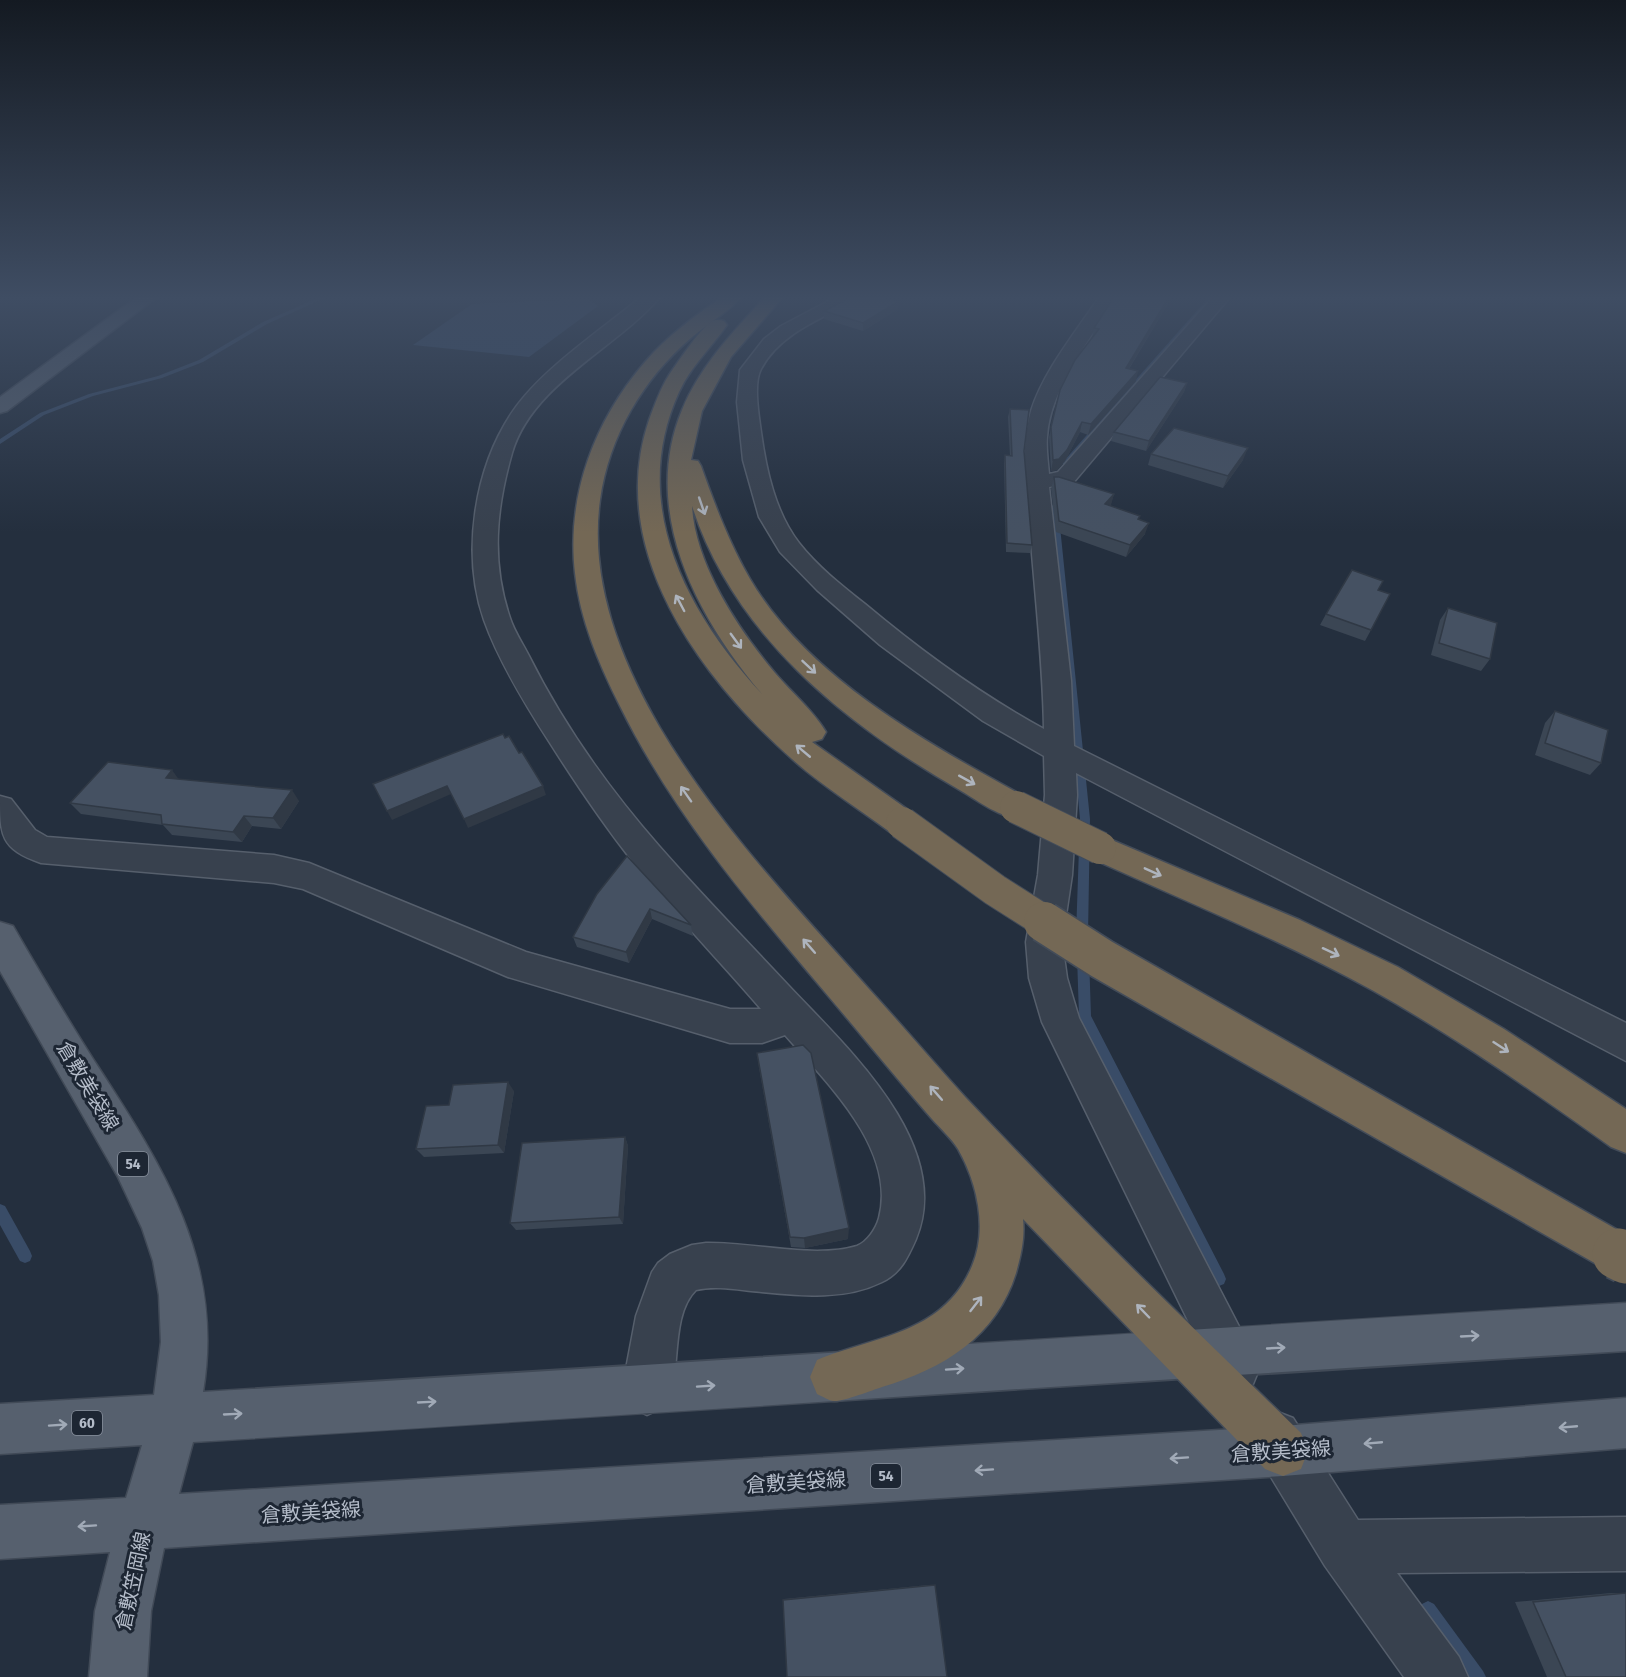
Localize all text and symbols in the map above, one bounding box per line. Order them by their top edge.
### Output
one-way arrow [697,497,708,515]
one-way arrow [673,594,685,612]
one-way arrow [730,633,742,649]
one-way arrow [801,659,816,673]
one-way arrow [796,745,812,758]
one-way arrow [958,774,975,786]
one-way arrow [680,787,692,803]
one-way arrow [1144,866,1162,878]
one-way arrow [802,938,815,954]
one-way arrow [1322,946,1340,958]
street label: 倉敷美袋線 [52,1037,124,1135]
one-way arrow [1492,1041,1509,1053]
one-way arrow [929,1086,943,1101]
road number: 54 [118,1152,148,1176]
one-way arrow [970,1296,983,1312]
one-way arrow [1135,1303,1150,1318]
one-way arrow [1460,1331,1480,1342]
one-way arrow [1265,1342,1285,1353]
one-way arrow [945,1363,965,1374]
one-way arrow [695,1380,715,1391]
one-way arrow [417,1397,437,1408]
one-way arrow [222,1408,242,1419]
road number: 60 [72,1411,102,1435]
one-way arrow [48,1419,68,1430]
one-way arrow [1558,1422,1578,1433]
street label: 倉敷美袋線 [1230,1436,1332,1466]
one-way arrow [1364,1438,1384,1449]
one-way arrow [1169,1452,1189,1463]
road number: 54 [871,1464,901,1488]
one-way arrow [975,1464,995,1475]
street label: 倉敷美袋線 [745,1467,847,1497]
street label: 倉敷美袋線 [260,1497,362,1527]
one-way arrow [78,1521,98,1532]
street label: 倉敷笠岡線 [111,1530,155,1632]

